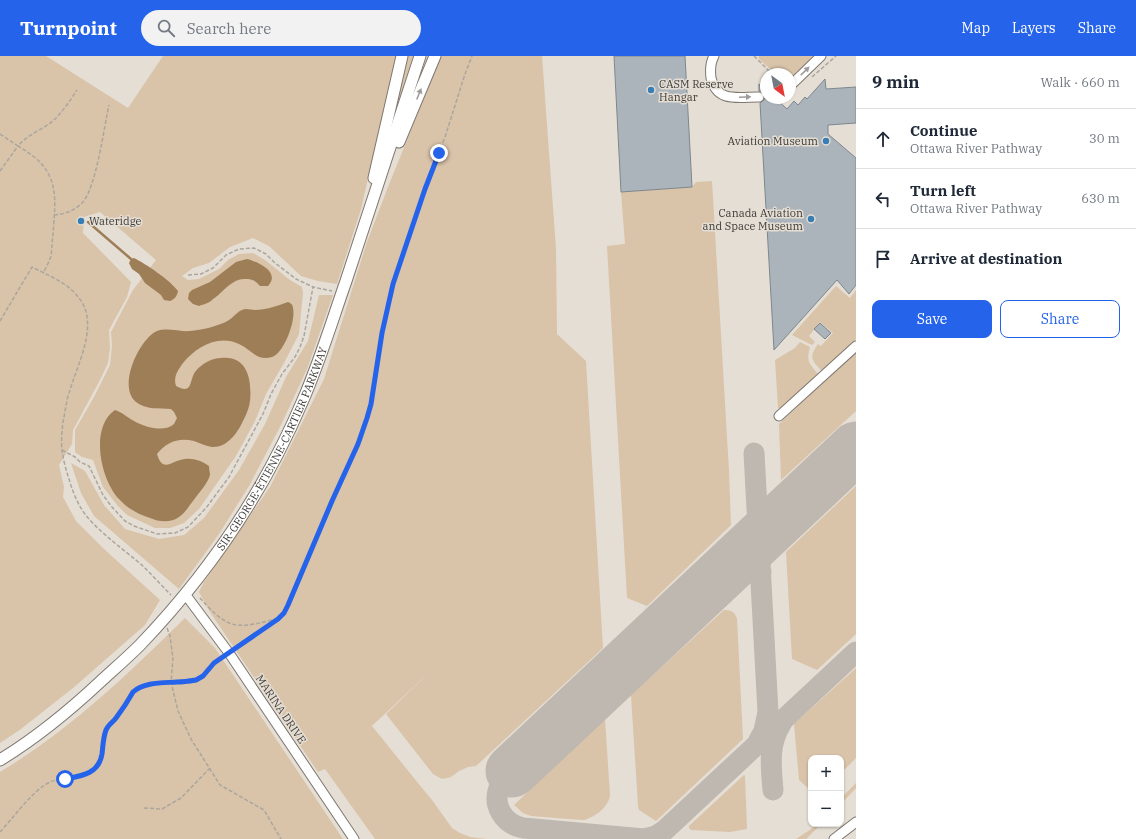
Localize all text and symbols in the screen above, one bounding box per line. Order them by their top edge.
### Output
search box [141,10,421,46]
text: Turnpoint [20,16,117,40]
icon: search [155,17,177,39]
text: Search here [187,19,271,38]
text: Map [962,19,990,37]
text: Layers [1012,19,1056,37]
text: Share [1078,19,1116,37]
one-way arrow [800,66,810,76]
north arrow [760,68,796,104]
text: 9 min [872,71,920,93]
text: Walk · 660 m [1041,74,1120,91]
place label: CASM Reserve Hangar [659,77,733,104]
marker: CASM Reserve Hangar [646,85,656,95]
one-way arrow [416,89,422,100]
one-way arrow [739,94,752,100]
text: Continue [910,121,977,140]
icon: ahead [872,128,894,150]
text: 30 m [1089,130,1120,147]
place label: Aviation Museum [727,134,819,148]
marker: Aviation Museum [821,136,831,146]
text: Ottawa River Pathway [910,140,1042,157]
route end [430,144,448,162]
text: Turn left [910,181,976,200]
icon: left [872,188,894,210]
text: 630 m [1081,190,1120,207]
text: Ottawa River Pathway [910,200,1042,217]
place label: Canada Aviation and Space Museum [702,206,804,233]
place label: Wateridge [89,214,142,228]
marker: Canada Aviation and Space Museum [806,214,816,224]
marker: Wateridge [76,216,86,226]
icon: arrive [872,248,894,270]
text: Arrive at destination [910,249,1062,268]
button: Save [872,300,992,338]
button: Share [1000,300,1120,338]
street label: SIR-GEORGE-ÉTIENNE-CARTIER PARKWAY [214,345,330,553]
street label: MARINA DRIVE [253,672,309,746]
map controls [808,755,844,827]
button: + [808,755,844,791]
route start [56,770,74,788]
button: − [808,791,844,827]

